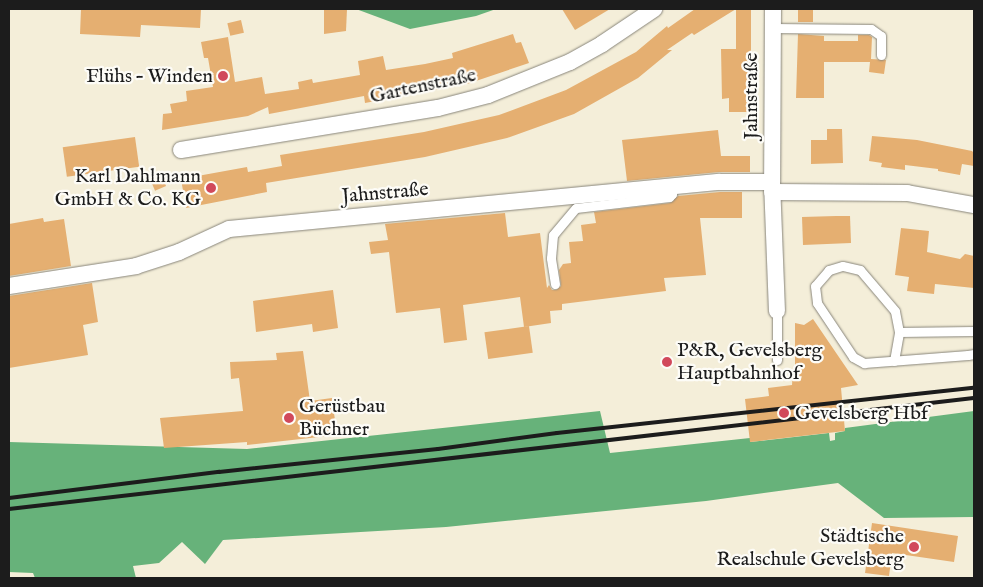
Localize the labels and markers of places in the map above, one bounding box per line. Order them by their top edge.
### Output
place label: Flühs – Winden [86,64,213,88]
marker: Flühs – Winden [217,70,229,82]
place label: Karl Dahlmann GmbH & Co. KG [55,165,201,212]
marker: Karl Dahlmann GmbH & Co. KG [205,182,217,194]
place label: P&R, Gevelsberg Hauptbahnhof [677,339,822,386]
marker: P&R, Gevelsberg Hauptbahnhof [661,356,673,368]
place label: Gerüstbau Büchner [299,394,385,441]
place label: Gevelsberg Hbf [795,401,928,425]
marker: Gevelsberg Hbf [777,406,791,420]
marker: Gerüstbau Büchner [283,412,295,424]
place label: Städtische Realschule Gevelsberg [717,524,904,571]
marker: Städtische Realschule Gevelsberg [908,541,920,553]

